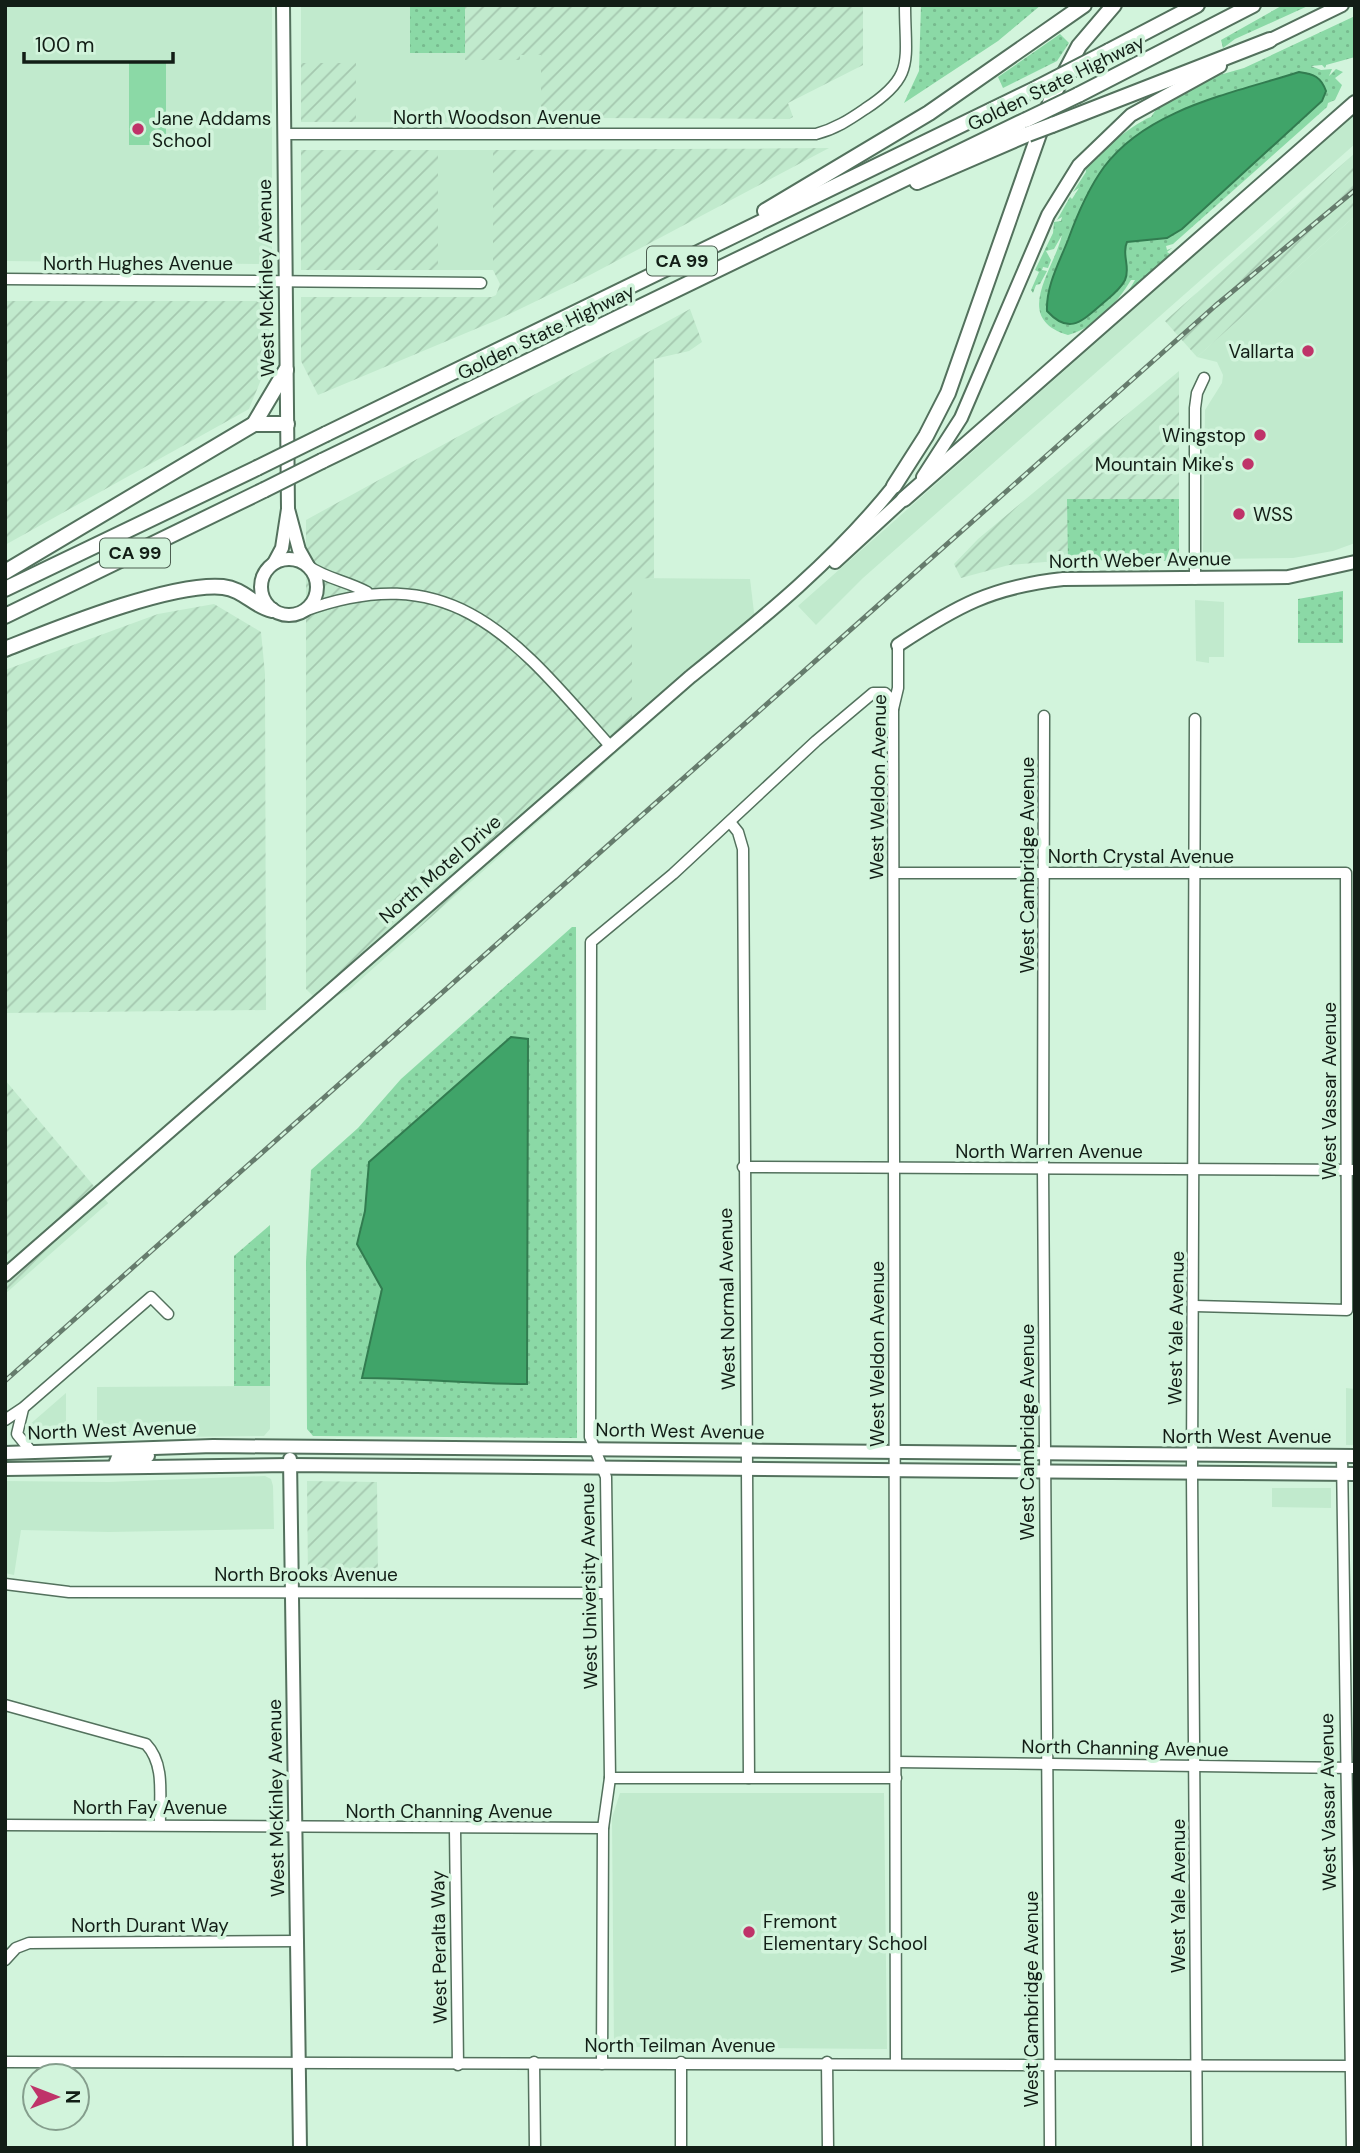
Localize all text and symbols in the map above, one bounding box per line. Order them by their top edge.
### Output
scale bar [24,21,173,65]
street label: Golden State Highway [963,29,1149,137]
text: 100 m [35,31,95,59]
street label: North Woodson Avenue [393,105,601,130]
place label: Jane Addams School [152,106,271,153]
marker: Jane Addams School [130,121,146,137]
street label: West McKinley Avenue [252,179,280,377]
road number: CA 99 [647,246,717,276]
street label: North Hughes Avenue [43,251,233,276]
street label: Golden State Highway [453,278,639,386]
place label: Vallarta [1228,339,1294,364]
marker: Vallarta [1300,343,1316,359]
place label: Wingstop [1162,423,1246,448]
marker: Wingstop [1252,427,1268,443]
place label: Mountain Mike's [1095,452,1234,477]
marker: Mountain Mike's [1240,456,1256,472]
place label: WSS [1253,502,1293,527]
marker: WSS [1231,506,1247,522]
road number: CA 99 [100,538,170,568]
street label: North Weber Avenue [1049,546,1231,574]
street label: West Weldon Avenue [864,694,892,880]
street label: West Cambridge Avenue [1015,757,1040,973]
street label: North Motel Drive [374,809,506,929]
street label: North Crystal Avenue [1048,844,1234,869]
street label: West Vassar Avenue [1317,1002,1342,1180]
street label: North Warren Avenue [955,1139,1143,1164]
street label: West Normal Avenue [713,1208,741,1390]
street label: West Yale Avenue [1162,1251,1190,1405]
street label: West Weldon Avenue [865,1261,890,1447]
street label: West Cambridge Avenue [1015,1324,1040,1540]
street label: North West Avenue [27,1415,197,1445]
street label: North West Avenue [595,1417,765,1445]
street label: North West Avenue [1162,1424,1332,1449]
street label: West University Avenue [575,1482,603,1690]
street label: North Brooks Avenue [214,1562,398,1587]
street label: West McKinley Avenue [262,1699,290,1897]
street label: West Vassar Avenue [1314,1713,1342,1891]
street label: North Channing Avenue [1021,1734,1229,1762]
street label: North Fay Avenue [73,1795,227,1820]
street label: North Channing Avenue [345,1799,553,1824]
street label: West Yale Avenue [1166,1819,1191,1973]
street label: West Peralta Way [425,1870,453,2024]
street label: West Cambridge Avenue [1019,1891,1044,2107]
place label: Fremont Elementary School [763,1909,927,1956]
street label: North Durant Way [71,1913,229,1938]
marker: Fremont Elementary School [741,1924,757,1940]
street label: North Teilman Avenue [584,2033,776,2058]
north arrow [21,2062,91,2132]
text: N [60,2090,85,2104]

